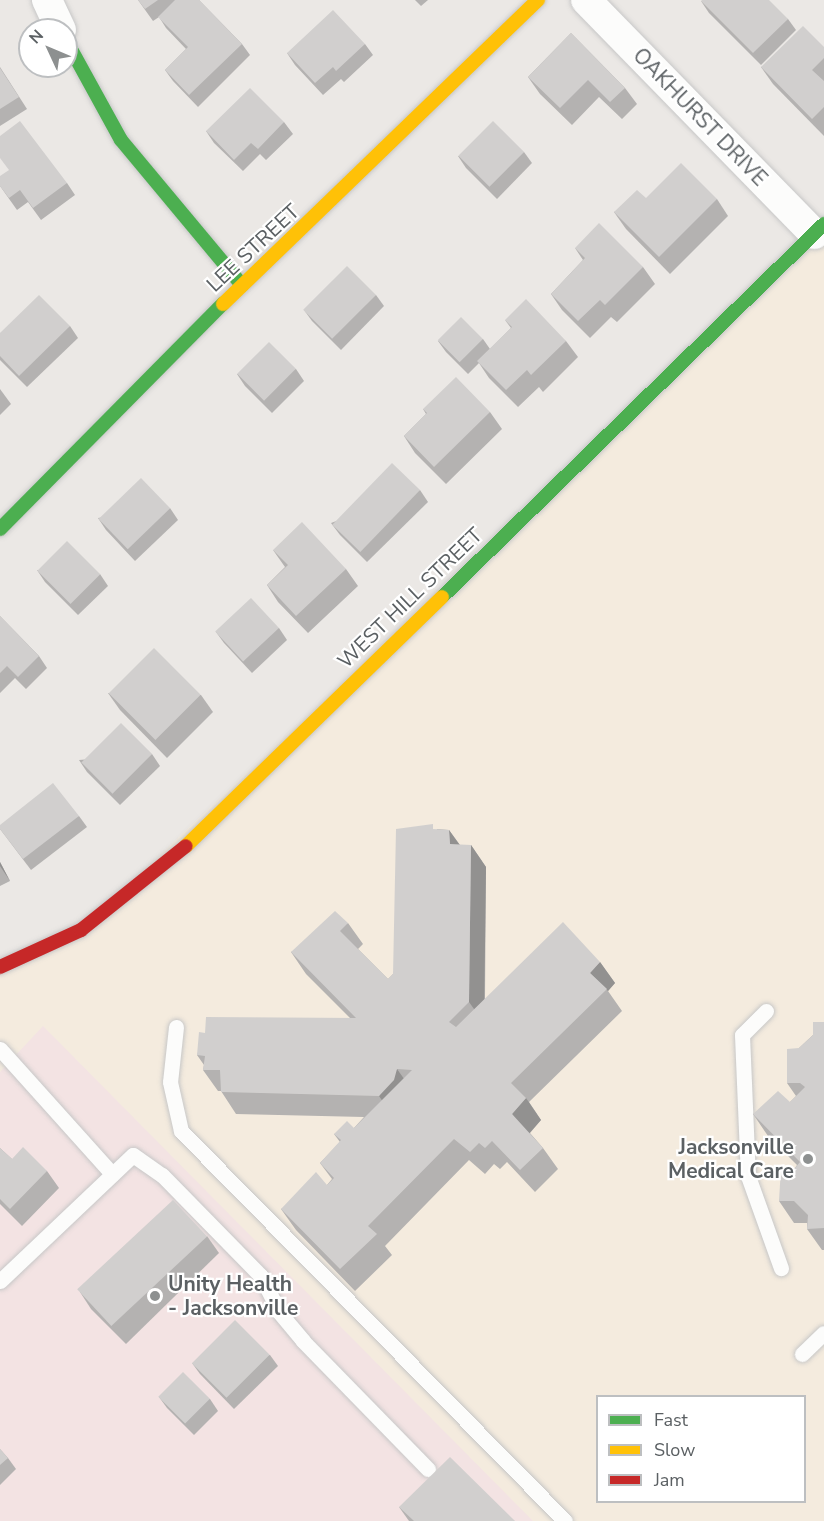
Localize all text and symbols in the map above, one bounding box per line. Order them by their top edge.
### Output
north arrow [18,18,78,78]
text: N [24,25,49,49]
street label: OAKHURST DRIVE [628,43,772,191]
street label: LEE STREET [201,199,305,297]
street label: WEST HILL STREET [332,522,488,674]
place label: Jacksonville Medical Care [668,1134,794,1184]
marker: Jacksonville Medical Care [799,1150,817,1168]
place label: Unity Health - Jacksonville [168,1271,298,1321]
marker: Unity Health - Jacksonville [146,1287,164,1305]
legend [596,1395,806,1503]
text: Fast [654,1408,688,1432]
text: Slow [654,1438,695,1462]
text: Jam [654,1468,685,1492]

